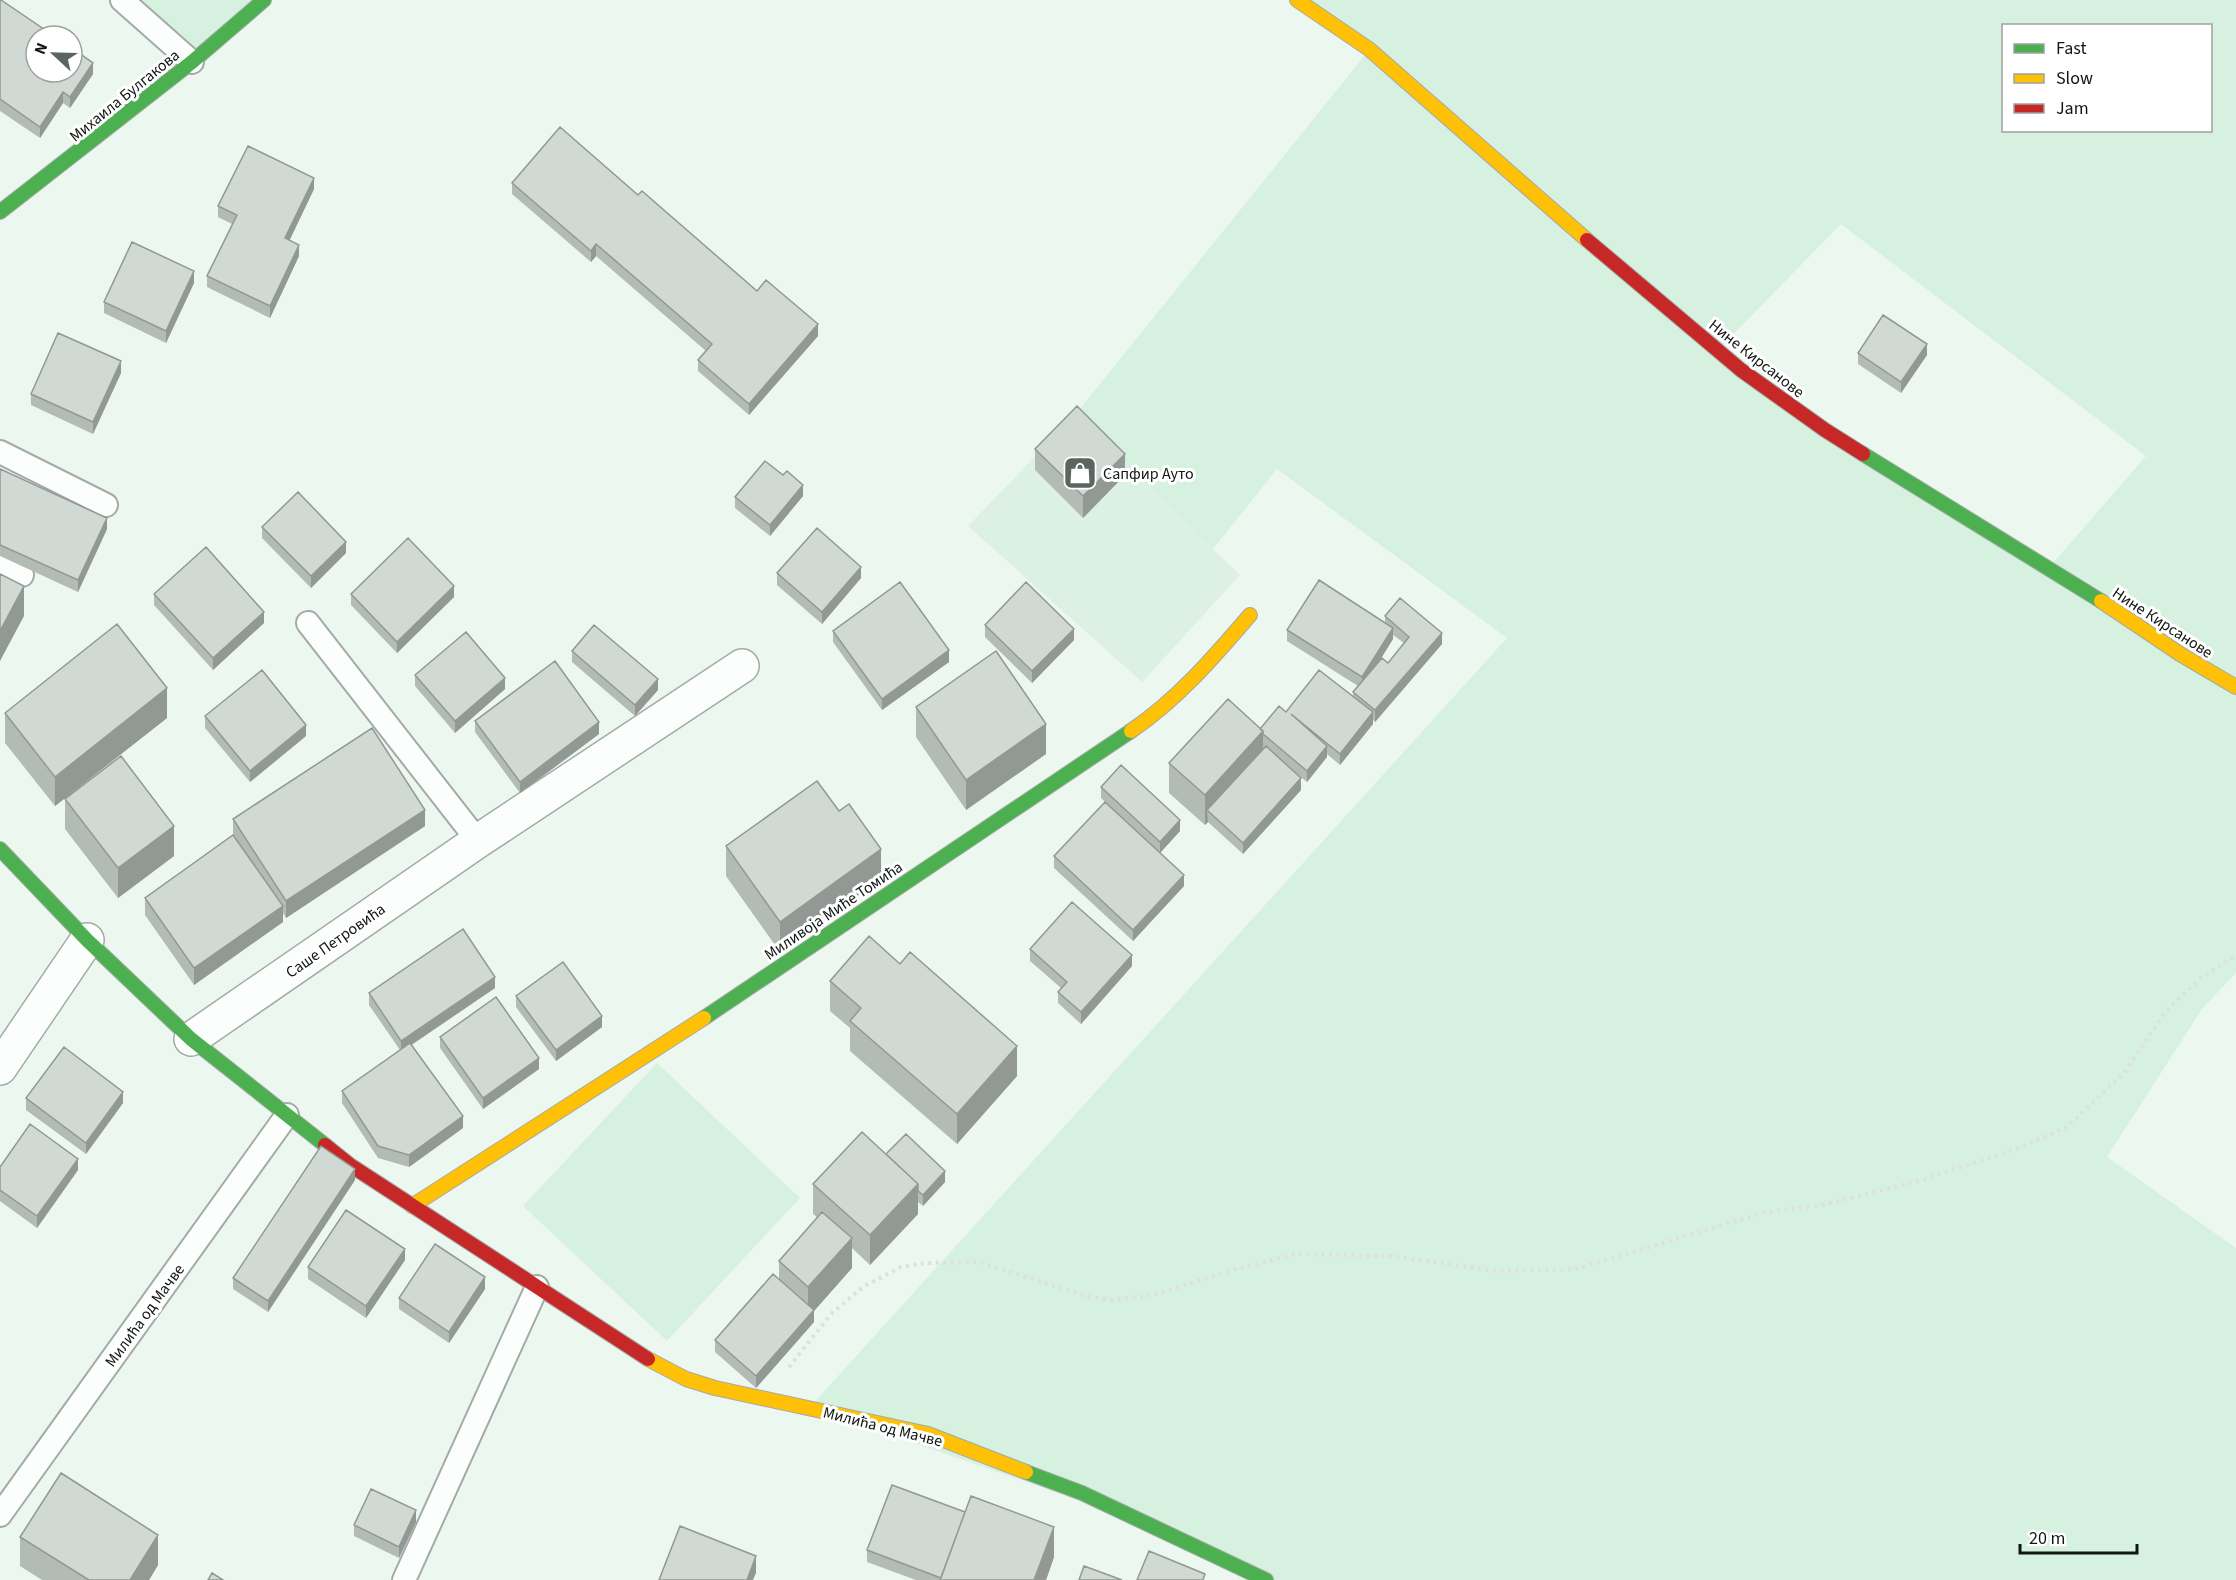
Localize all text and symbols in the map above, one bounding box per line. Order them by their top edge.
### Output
north arrow [24,24,84,84]
legend [2002,24,2212,132]
text: Fast [2056,36,2087,61]
text: N [29,40,53,58]
street label: Михаила Булгакова [65,44,184,147]
text: Slow [2056,66,2093,91]
text: Jam [2056,96,2089,121]
street label: Нине Кирсанове [1704,314,1809,403]
shop icon: Сапфир Ауто [1062,455,1098,491]
place label: Сапфир Ауто [1103,463,1194,485]
street label: Нине Кирсанове [2108,582,2217,664]
street label: Миливоја Миће Томића [760,856,907,965]
street label: Саше Петровића [281,898,390,983]
street label: Милића од Мачве [100,1260,190,1372]
street label: Милића од Мачве [821,1401,945,1452]
scale bar [2020,1517,2137,1555]
text: 20 m [2029,1526,2065,1551]

